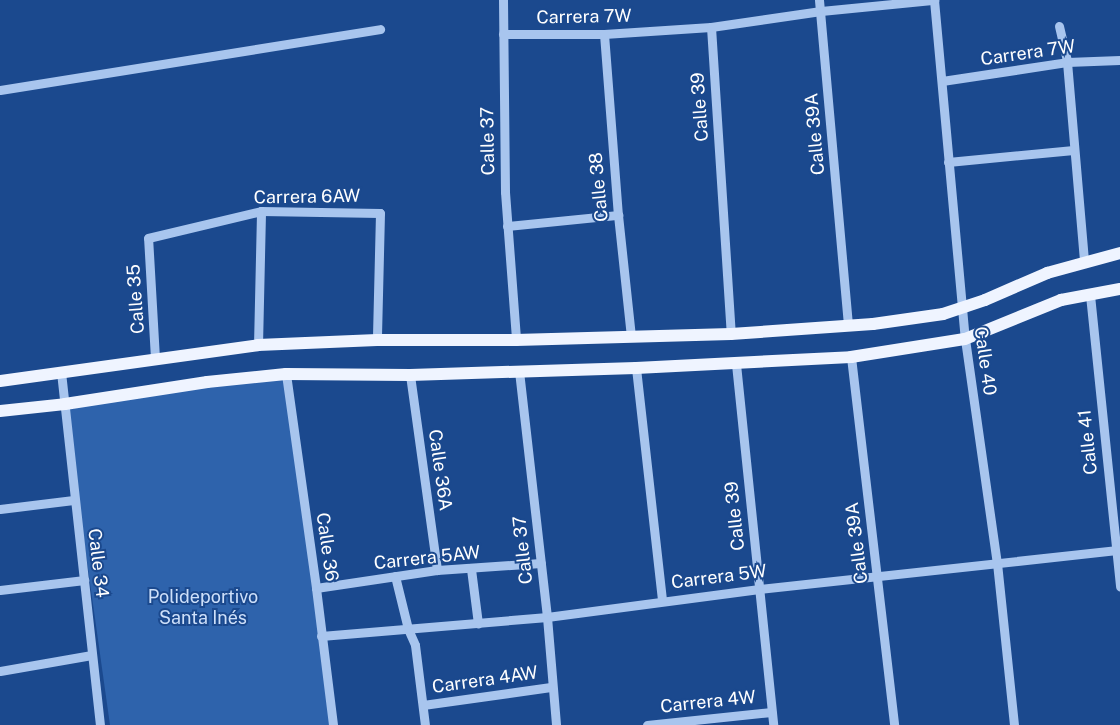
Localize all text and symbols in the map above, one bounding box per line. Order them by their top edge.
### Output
street label: Carrera 7W [536,5,632,29]
street label: Carrera 7W [979,36,1077,70]
street label: Calle 39 [687,72,713,142]
street label: Calle 39A [801,92,829,176]
street label: Calle 37 [477,106,499,176]
street label: Calle 38 [585,151,613,223]
street label: Carrera 6AW [254,185,360,209]
street label: Calle 35 [123,263,149,335]
street label: Calle 40 [969,325,1001,397]
street label: Calle 41 [1074,408,1102,476]
street label: Calle 36A [424,428,456,512]
street label: Calle 39 [721,480,749,552]
street label: Calle 39A [841,501,873,585]
street label: Calle 36 [311,511,343,583]
street label: Calle 37 [509,515,537,585]
street label: Calle 34 [83,527,113,599]
street label: Carrera 5AW [373,542,481,574]
street label: Carrera 5W [670,560,768,594]
park label: Polideportivo Santa Inés [148,587,258,630]
street label: Carrera 4AW [431,662,539,698]
street label: Carrera 4W [659,686,757,718]

